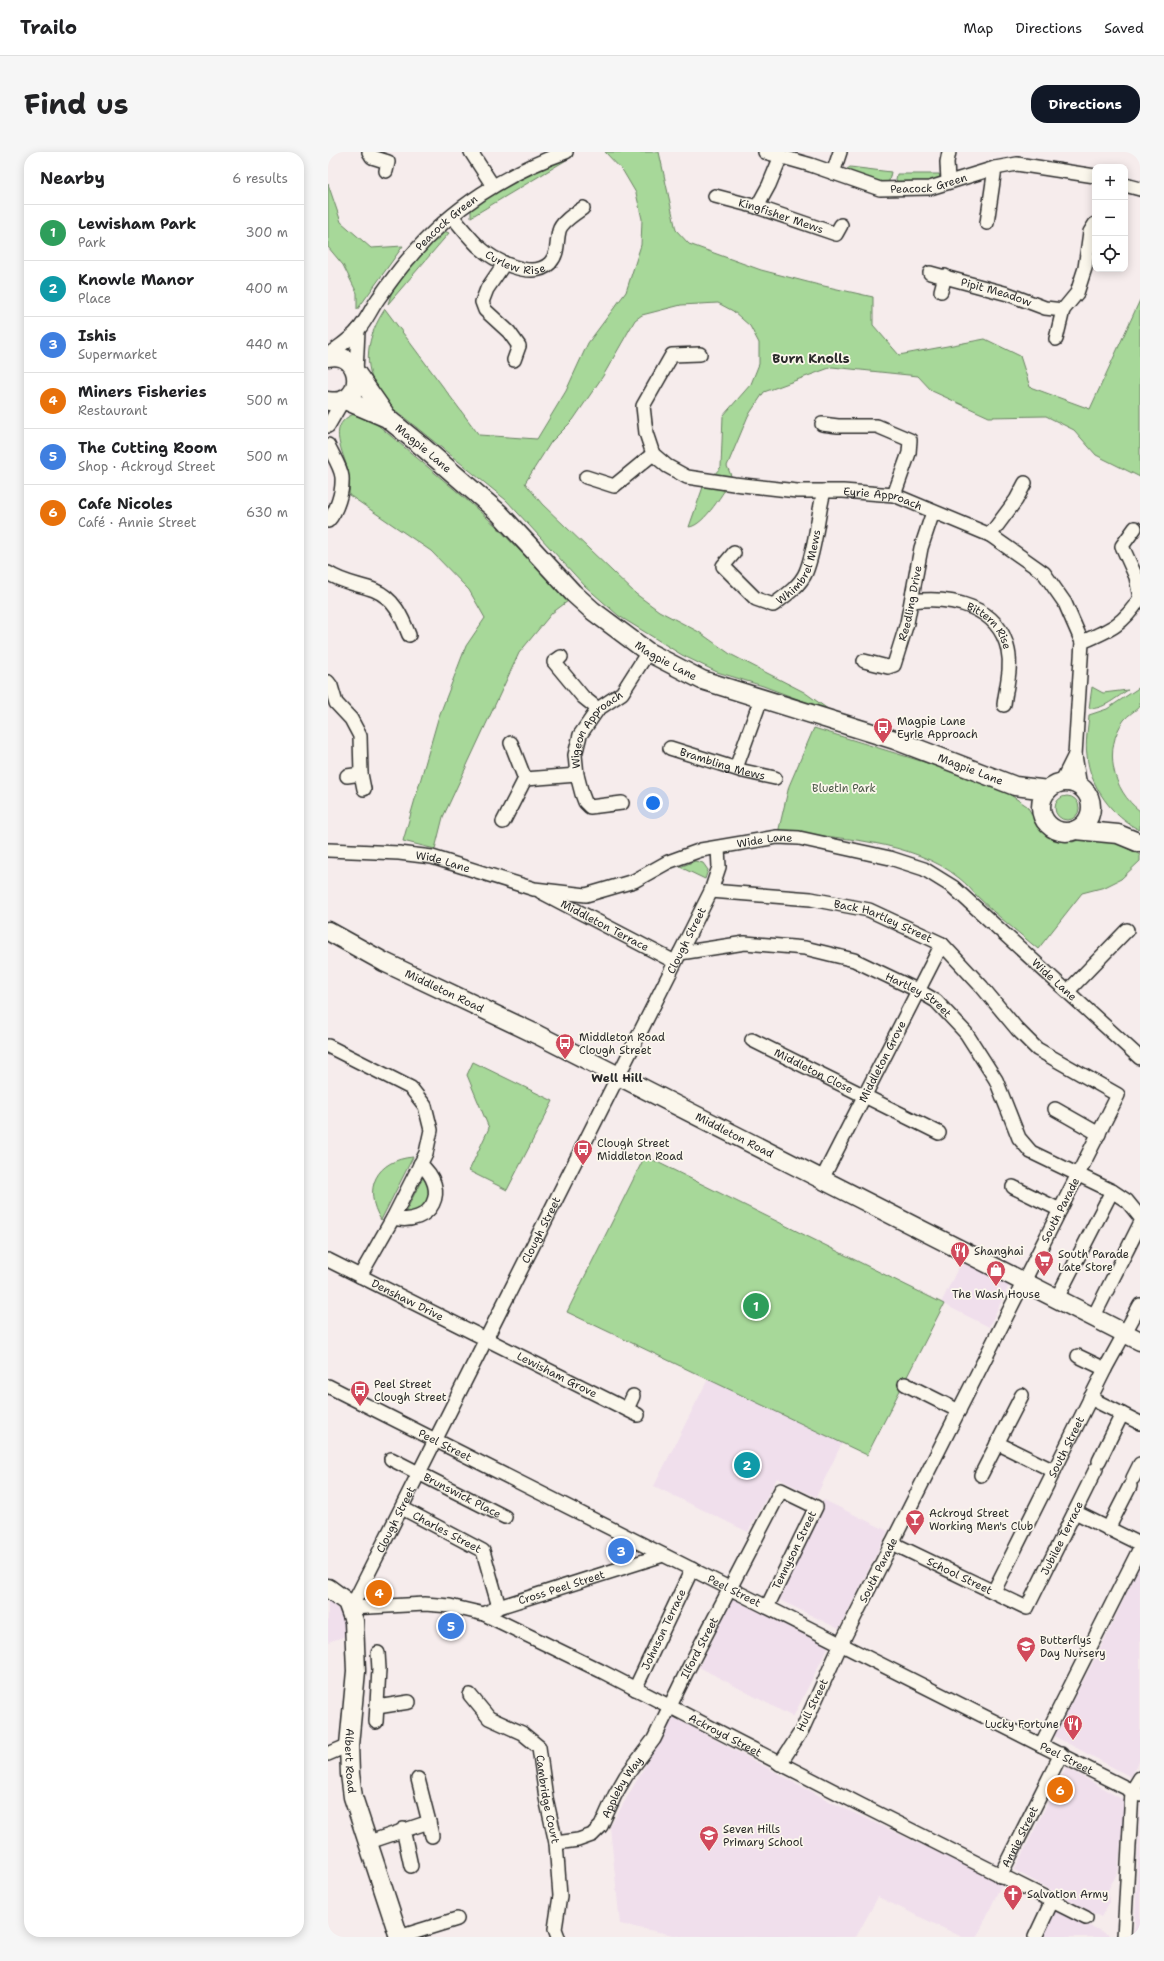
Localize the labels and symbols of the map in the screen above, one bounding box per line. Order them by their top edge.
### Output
street label: Peacock Green [890,170,969,197]
street label: Peacock Green [412,192,481,254]
street label: Kingfisher Mews [737,195,826,237]
street label: Curlew Rise [482,247,548,278]
street label: Pipit Meadow [959,275,1034,310]
district label: Burn Knolls [772,350,850,367]
street label: Magpie Lane [392,421,454,476]
street label: Eyrie Approach [843,484,925,514]
street label: Whimbrel Mews [773,528,824,608]
street label: Reedling Drive [895,564,926,643]
street label: Bittern Rise [964,599,1015,651]
street label: Magpie Lane [632,638,699,684]
street label: Wigeon Approach [568,687,626,769]
place label: Magpie Lane Eyrie Approach [897,714,978,742]
bus stop icon: Magpie Lane Eyrie Approach [872,716,894,744]
street label: Brambling Mews [678,745,767,784]
street label: Magpie Lane [936,750,1005,789]
park label: Bluetin Park [812,781,876,796]
your location [643,793,663,813]
street label: Wide Lane [736,830,793,852]
street label: Wide Lane [415,848,472,877]
street label: Back Hartley Street [832,896,935,946]
street label: Middleton Terrace [558,897,651,955]
street label: Clough Street [664,905,710,976]
street label: Wide Lane [1028,956,1080,1004]
street label: Middleton Road [402,966,486,1016]
street label: Hartley Street [883,969,955,1021]
street label: Middleton Grove [855,1018,910,1105]
place label: Middleton Road Clough Street [579,1030,665,1058]
bus stop icon: Middleton Road Clough Street [554,1032,576,1060]
street label: Middleton Close [772,1045,856,1097]
district label: Well Hill [591,1070,643,1086]
street label: Middleton Road [693,1109,776,1162]
place label: Clough Street Middleton Road [597,1136,683,1164]
bus stop icon: Clough Street Middleton Road [572,1138,594,1166]
street label: South Parade [1038,1175,1083,1245]
street label: Clough Street [518,1194,564,1266]
restaurant icon: Shanghai [949,1240,971,1268]
place label: Shanghai [974,1244,1024,1259]
place label: South Parade Late Store [1058,1247,1129,1275]
supermarket icon: South Parade Late Store [1033,1249,1055,1277]
shop icon: The Wash House [985,1259,1007,1287]
street label: Denshaw Drive [369,1276,446,1325]
place label: The Wash House [952,1287,1040,1302]
pin: 1 [743,1291,769,1321]
street label: Lewisham Grove [514,1349,599,1401]
place label: Peel Street Clough Street [374,1377,447,1405]
bus stop icon: Peel Street Clough Street [349,1379,371,1407]
street label: South Street [1045,1414,1088,1480]
street label: Peel Street [416,1426,474,1465]
pin: 2 [734,1450,760,1480]
street label: Brunswick Place [421,1470,504,1522]
street label: Clough Street [373,1484,419,1556]
street label: Jubilee Terrace [1038,1499,1087,1578]
place label: Ackroyd Street Working Men's Club [929,1506,1033,1534]
street label: Charles Street [410,1508,484,1557]
street label: Tennyson Street [769,1508,820,1592]
bar icon: Ackroyd Street Working Men's Club [904,1508,926,1536]
street label: South Parade [856,1535,901,1605]
pin: 3 [608,1536,634,1566]
street label: School Street [924,1554,995,1598]
street label: Cross Peel Street [517,1567,607,1608]
street label: Peel Street [705,1571,763,1611]
pin: 4 [366,1578,392,1608]
street label: Johnson Terrace [638,1587,689,1673]
pin: 5 [438,1611,464,1641]
street label: Ilford Street [677,1614,722,1681]
place label: Butterflys Day Nursery [1040,1633,1106,1661]
school or university icon: Butterflys Day Nursery [1015,1635,1037,1663]
street label: Hull Street [793,1676,832,1734]
street label: Ackroyd Street [686,1710,764,1761]
restaurant icon: Lucky Fortune [1062,1713,1084,1741]
place label: Lucky Fortune [985,1717,1059,1732]
street label: Albert Road [341,1728,359,1794]
street label: Peel Street [1037,1739,1096,1778]
street label: Appleby Way [599,1753,646,1821]
street label: Cambridge Court [532,1754,563,1845]
pin: 6 [1047,1775,1073,1805]
street label: Annie Street [999,1804,1042,1870]
place label: Seven Hills Primary School [723,1822,803,1850]
school or university icon: Seven Hills Primary School [698,1824,720,1852]
church icon: Salvation Army [1002,1883,1024,1911]
place label: Salvation Army [1027,1887,1108,1902]

